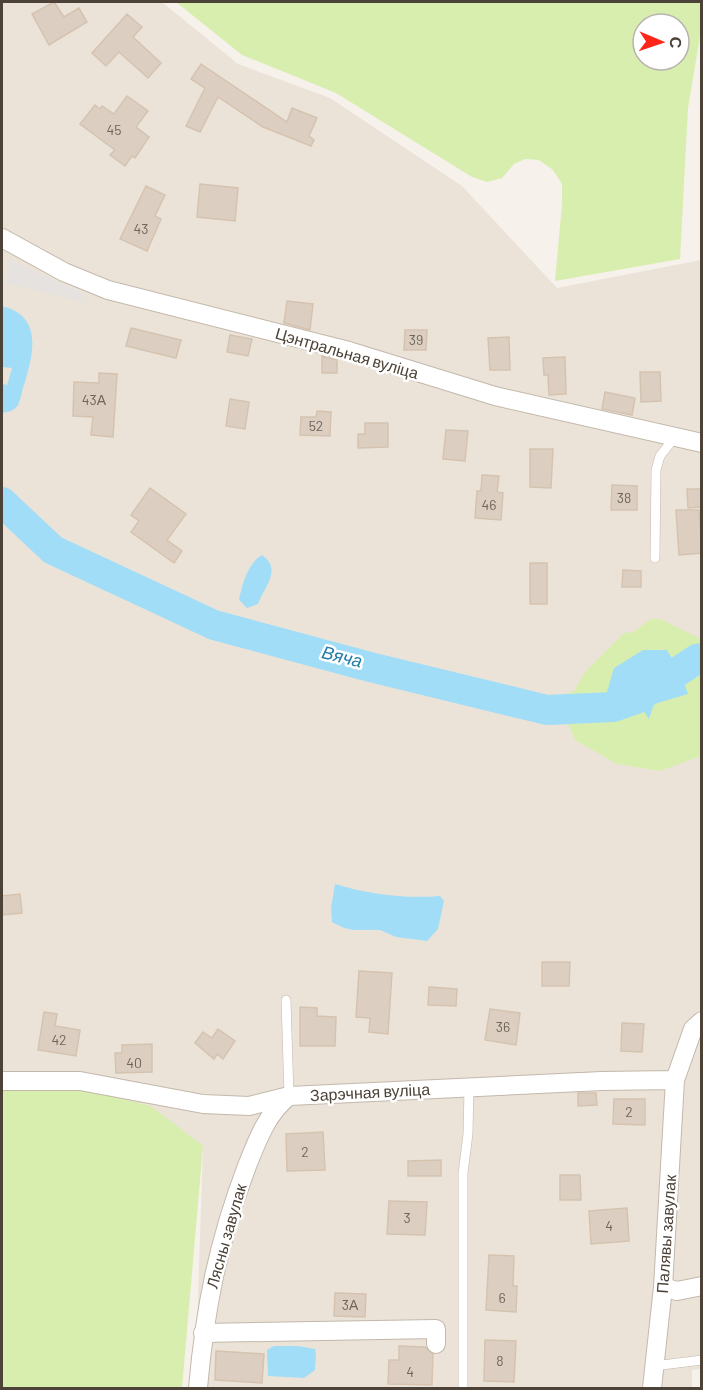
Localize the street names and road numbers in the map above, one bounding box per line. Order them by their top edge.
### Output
street label: Цэнтральная вуліца [273,323,421,382]
street label: Зарэчная вуліца [309,1079,431,1104]
street label: Палявы завулак [652,1173,679,1294]
street label: Лясны завулак [202,1180,250,1290]

